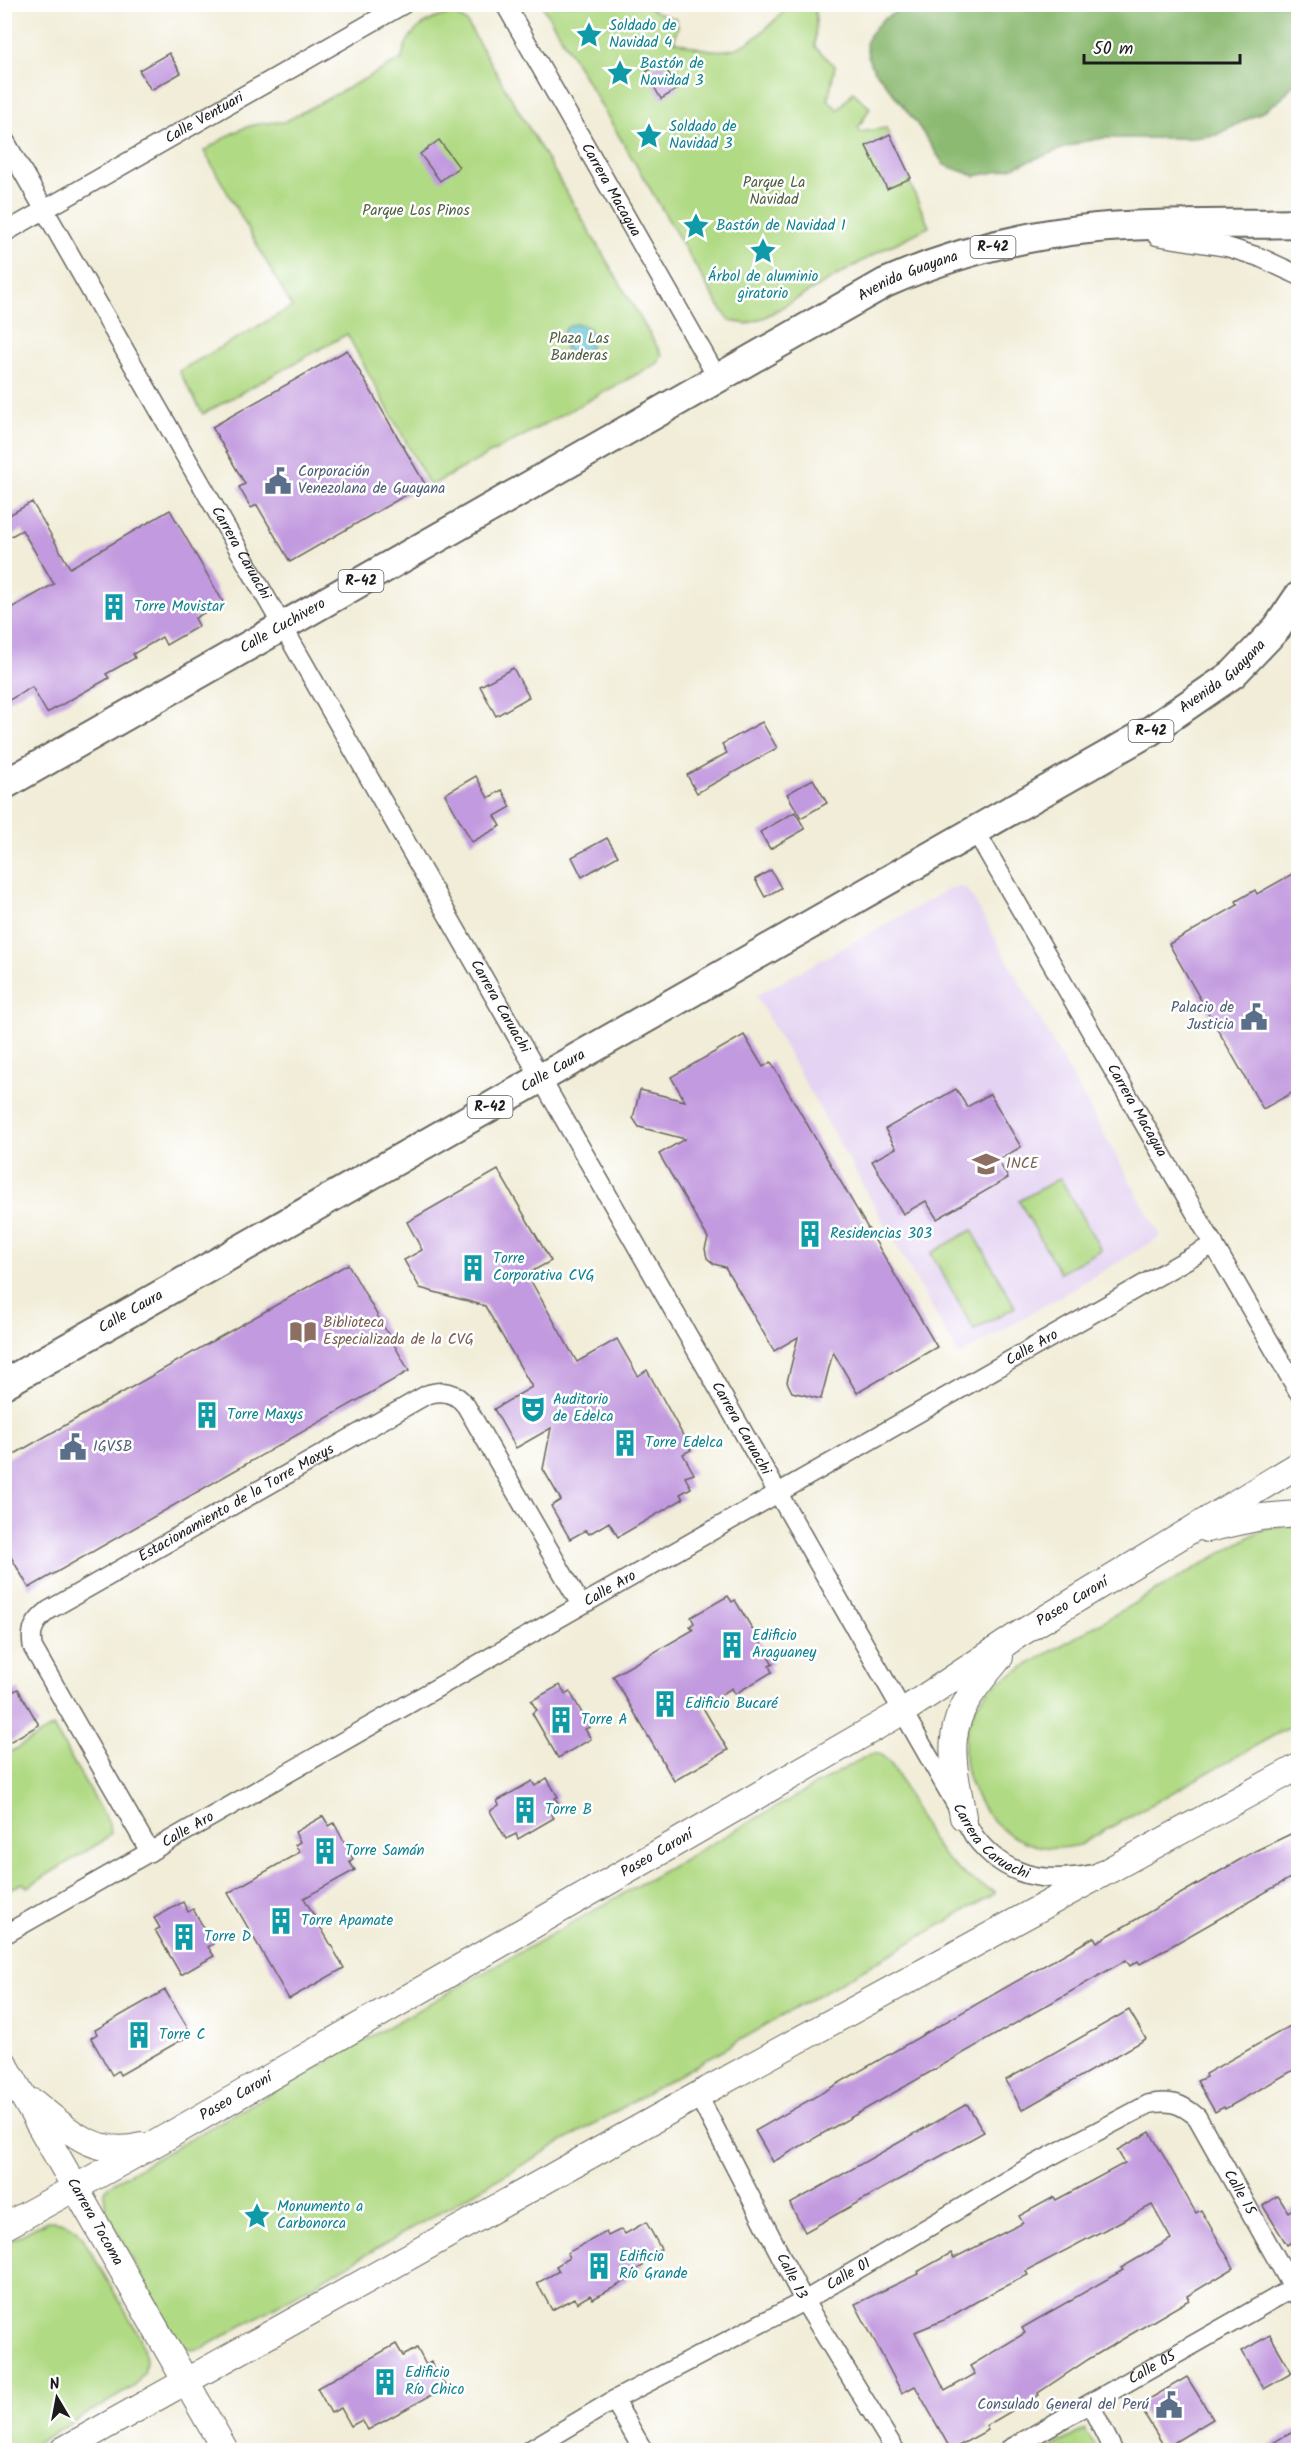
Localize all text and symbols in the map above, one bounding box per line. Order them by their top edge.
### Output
place label: Soldado de Navidad 4 [609,14,677,55]
place icon: Soldado de Navidad 4 [574,20,604,50]
scale bar [1084,27,1240,65]
text: 50 m [1093,35,1133,64]
place label: Bastón de Navidad 3 [640,52,704,93]
place icon: Bastón de Navidad 3 [605,58,635,88]
street label: Calle Ventuari [161,85,250,150]
place label: Soldado de Navidad 3 [669,115,737,156]
place icon: Soldado de Navidad 3 [634,121,664,151]
street label: Carrera Macagua [574,139,647,242]
park label: Parque La Navidad [743,171,805,212]
park label: Parque Los Pinos [362,199,470,223]
place icon: Bastón de Navidad 1 [681,211,711,241]
place label: Bastón de Navidad 1 [716,214,846,238]
place icon: Árbol de aluminio giratorio [748,236,778,266]
road number: R-42 [970,236,1016,258]
street label: Avenida Guayana [853,245,961,308]
place label: Árbol de aluminio giratorio [708,265,818,306]
park label: Plaza Las Banderas [549,327,610,368]
place label: Corporación Venezolana de Guayana [298,460,445,501]
public building icon: Corporación Venezolana de Guayana [263,466,293,496]
street label: Carrera Caruachi [204,502,278,606]
road number: R-42 [338,570,384,592]
building icon: Torre Movistar [99,592,129,622]
street label: Calle Cuchivero [235,592,331,660]
place label: Torre Movistar [134,595,225,619]
street label: Avenida Guayana [1174,634,1272,720]
road number: R-42 [1128,720,1174,742]
street label: Carrera Caruachi [463,955,537,1059]
place label: Palacio de Justicia [1171,996,1234,1037]
public building icon: Palacio de Justicia [1239,1002,1269,1032]
street label: Calle Caura [516,1043,590,1099]
street label: Carrera Macagua [1100,1059,1173,1162]
road number: R-42 [468,1096,512,1118]
school or university icon: INCE [971,1149,1001,1179]
place label: INCE [1006,1152,1040,1176]
building icon: Residencias 303 [795,1219,825,1249]
place label: Residencias 303 [830,1222,932,1246]
place label: Torre Corporativa CVG [493,1247,595,1288]
building icon: Torre Corporativa CVG [458,1253,488,1283]
street label: Calle Caura [94,1284,168,1340]
place label: Biblioteca Especializada de la CVG [323,1311,474,1352]
library icon: Biblioteca Especializada de la CVG [288,1317,318,1347]
street label: Calle Aro [1001,1323,1063,1372]
street label: Carrera Caruachi [705,1377,778,1481]
place label: Auditorio de Edelca [553,1388,614,1429]
theatre icon: Auditorio de Edelca [518,1394,548,1424]
building icon: Torre Maxys [192,1400,222,1430]
place label: Torre Maxys [227,1403,304,1427]
building icon: Torre Edelca [610,1428,640,1458]
place label: Torre Edelca [645,1431,723,1455]
public building icon: IGVSB [58,1432,88,1462]
place label: IGVSB [93,1435,132,1459]
street label: Estacionamiento de la Torre Maxys [134,1437,339,1569]
street label: Calle Aro [579,1564,641,1613]
street label: Paseo Caroní [1032,1570,1115,1633]
place label: Edificio Araguaney [752,1624,817,1665]
building icon: Edificio Araguaney [717,1630,747,1660]
building icon: Edificio Bucaré [650,1689,680,1719]
place label: Edificio Bucaré [685,1692,779,1716]
building icon: Torre A [546,1705,576,1735]
place label: Torre A [581,1708,628,1732]
building icon: Torre B [510,1795,540,1825]
place label: Torre B [545,1798,592,1822]
street label: Carrera Caruachi [946,1799,1034,1887]
street label: Calle Aro [157,1805,219,1854]
street label: Paseo Caroní [616,1822,700,1884]
building icon: Torre Samán [310,1836,340,1866]
place label: Torre Samán [345,1839,425,1863]
building icon: Torre Apamate [266,1906,296,1936]
place label: Torre Apamate [301,1909,394,1933]
building icon: Torre D [169,1922,199,1952]
place label: Torre D [204,1925,252,1949]
building icon: Torre C [124,2020,154,2050]
place label: Torre C [159,2023,206,2047]
street label: Paseo Caroní [195,2065,279,2127]
street label: Calle 15 [1217,2165,1262,2220]
street label: Carrera Tocoma [60,2173,129,2270]
place label: Monumento a Carbonorca [277,2195,363,2236]
place icon: Monumento a Carbonorca [242,2201,272,2231]
place label: Edificio Río Grande [619,2245,688,2286]
street label: Calle 13 [769,2249,814,2304]
building icon: Edificio Río Grande [584,2251,614,2281]
street label: Calle 01 [822,2252,876,2297]
street label: Calle 05 [1124,2344,1182,2391]
place label: Edificio Río Chico [405,2361,464,2402]
building icon: Edificio Río Chico [370,2367,400,2397]
north arrow [27,2368,87,2428]
text: N [48,2372,62,2398]
public building icon: Consulado General del Perú [1154,2390,1184,2420]
place label: Consulado General del Perú [977,2393,1150,2417]

